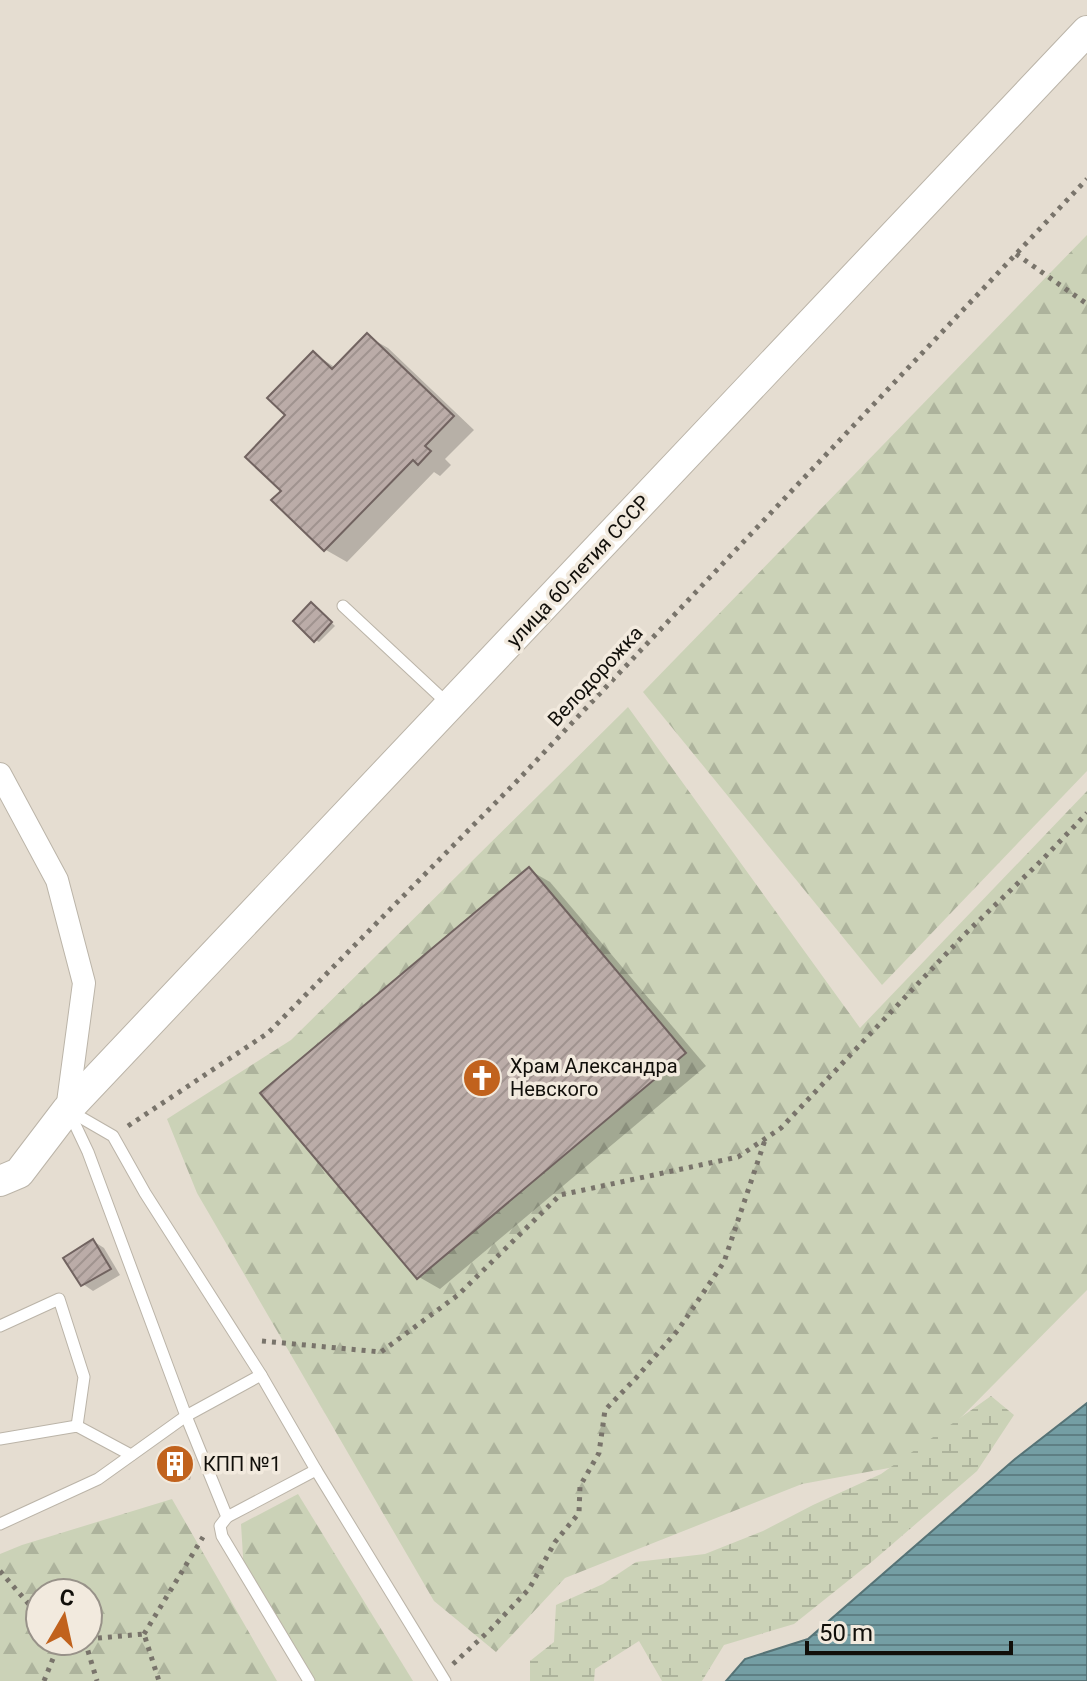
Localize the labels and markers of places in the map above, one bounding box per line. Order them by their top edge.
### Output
place label: Храм Александра Невского [510,1054,678,1101]
church icon: Храм Александра Невского [461,1057,503,1099]
building icon: КПП №1 [154,1443,196,1485]
place label: КПП №1 [203,1452,281,1476]

